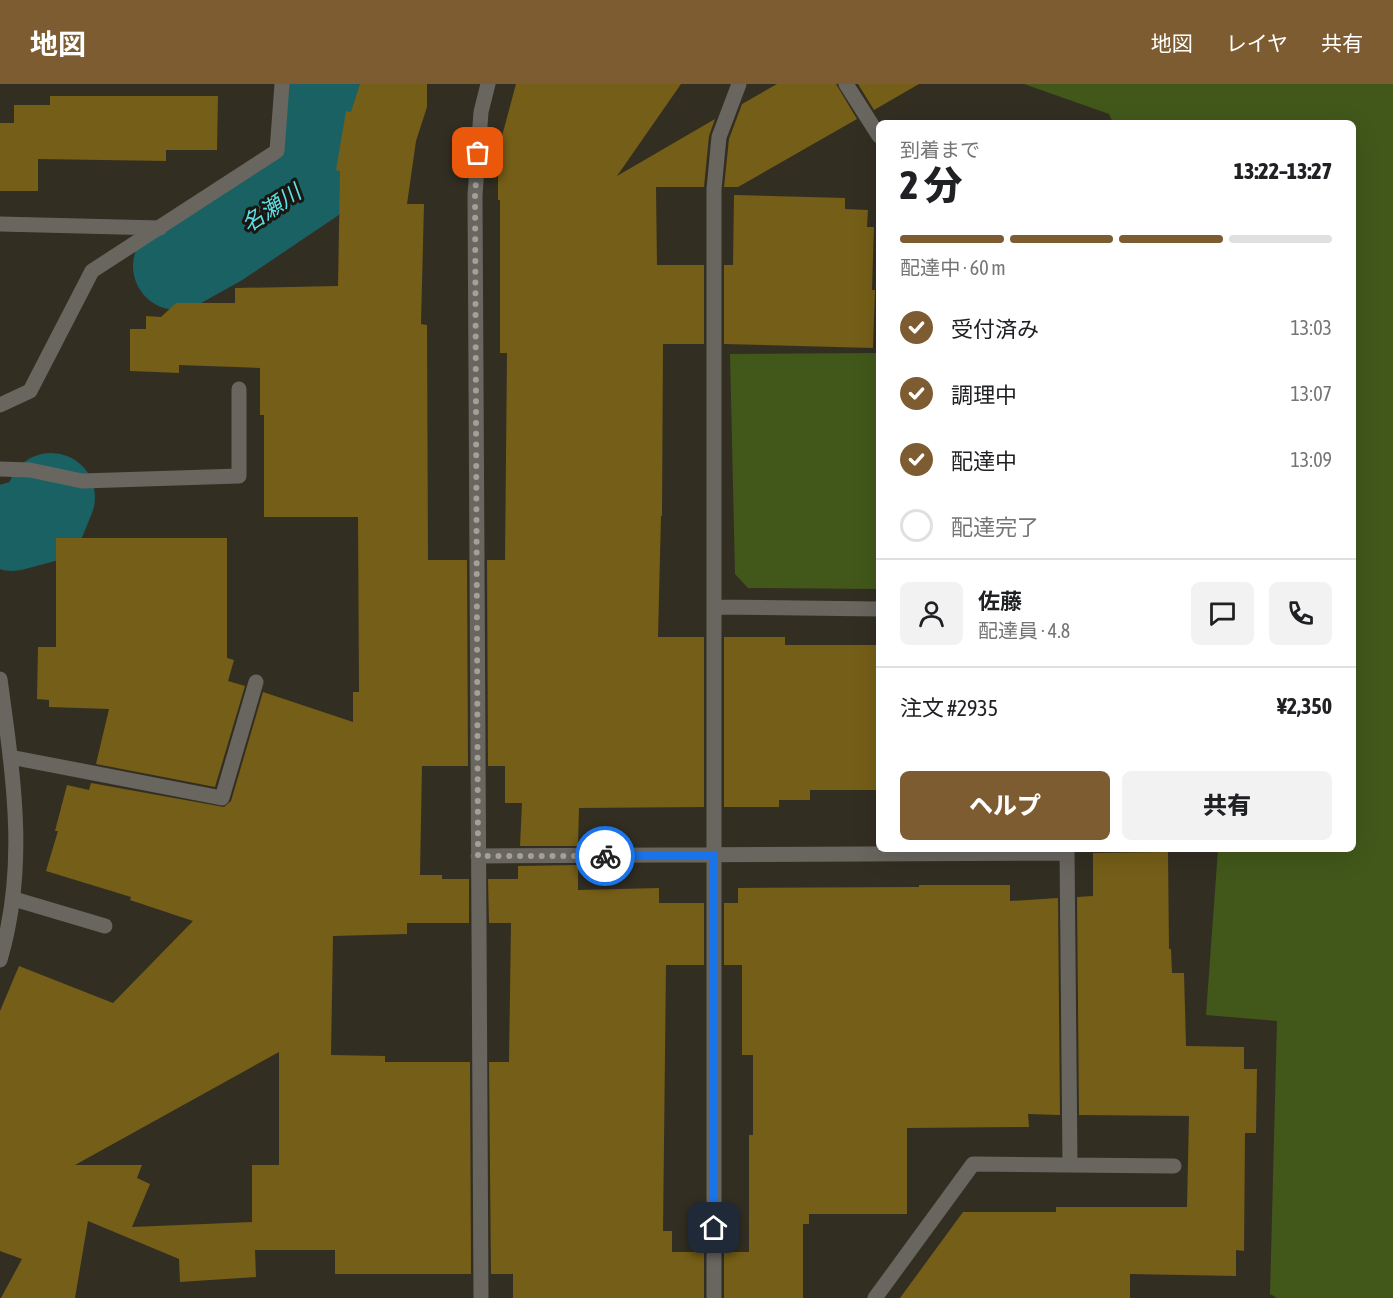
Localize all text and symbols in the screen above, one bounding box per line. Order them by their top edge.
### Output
text: 地図 [30,28,86,60]
text: 地図 [1151,31,1193,55]
text: レイヤ [1226,31,1288,55]
text: 共有 [1321,31,1363,55]
pin [452,127,503,178]
icon: bag [461,136,494,169]
text: 到着まで [900,138,980,161]
text: 13:22–13:27 [1234,158,1332,184]
text: 2 分 [900,163,963,207]
water label: 名瀬川 [236,178,307,237]
text: 配達中 · 60 m [900,256,1006,279]
icon: check [900,311,933,344]
text: 受付済み [951,316,1039,342]
text: 13:03 [1290,316,1332,339]
icon: check [900,377,933,410]
text: 調理中 [951,382,1017,408]
text: 13:07 [1290,382,1332,405]
icon: check [900,443,933,476]
text: 配達中 [951,448,1017,474]
text: 13:09 [1290,448,1332,471]
text: 配達完了 [951,514,1039,540]
button: person [900,582,963,645]
button: chat [1191,582,1254,645]
button: phone [1269,582,1332,645]
text: 佐藤 [978,588,1022,614]
text: 配達員 · 4.8 [978,619,1070,642]
text: ¥2,350 [1277,693,1332,719]
text: 注文 #2935 [900,695,998,721]
button: ヘルプ [900,771,1110,840]
button: 共有 [1122,771,1332,840]
courier [575,826,635,886]
icon: bike [589,840,622,873]
pin [688,1202,739,1253]
icon: home [697,1211,730,1244]

